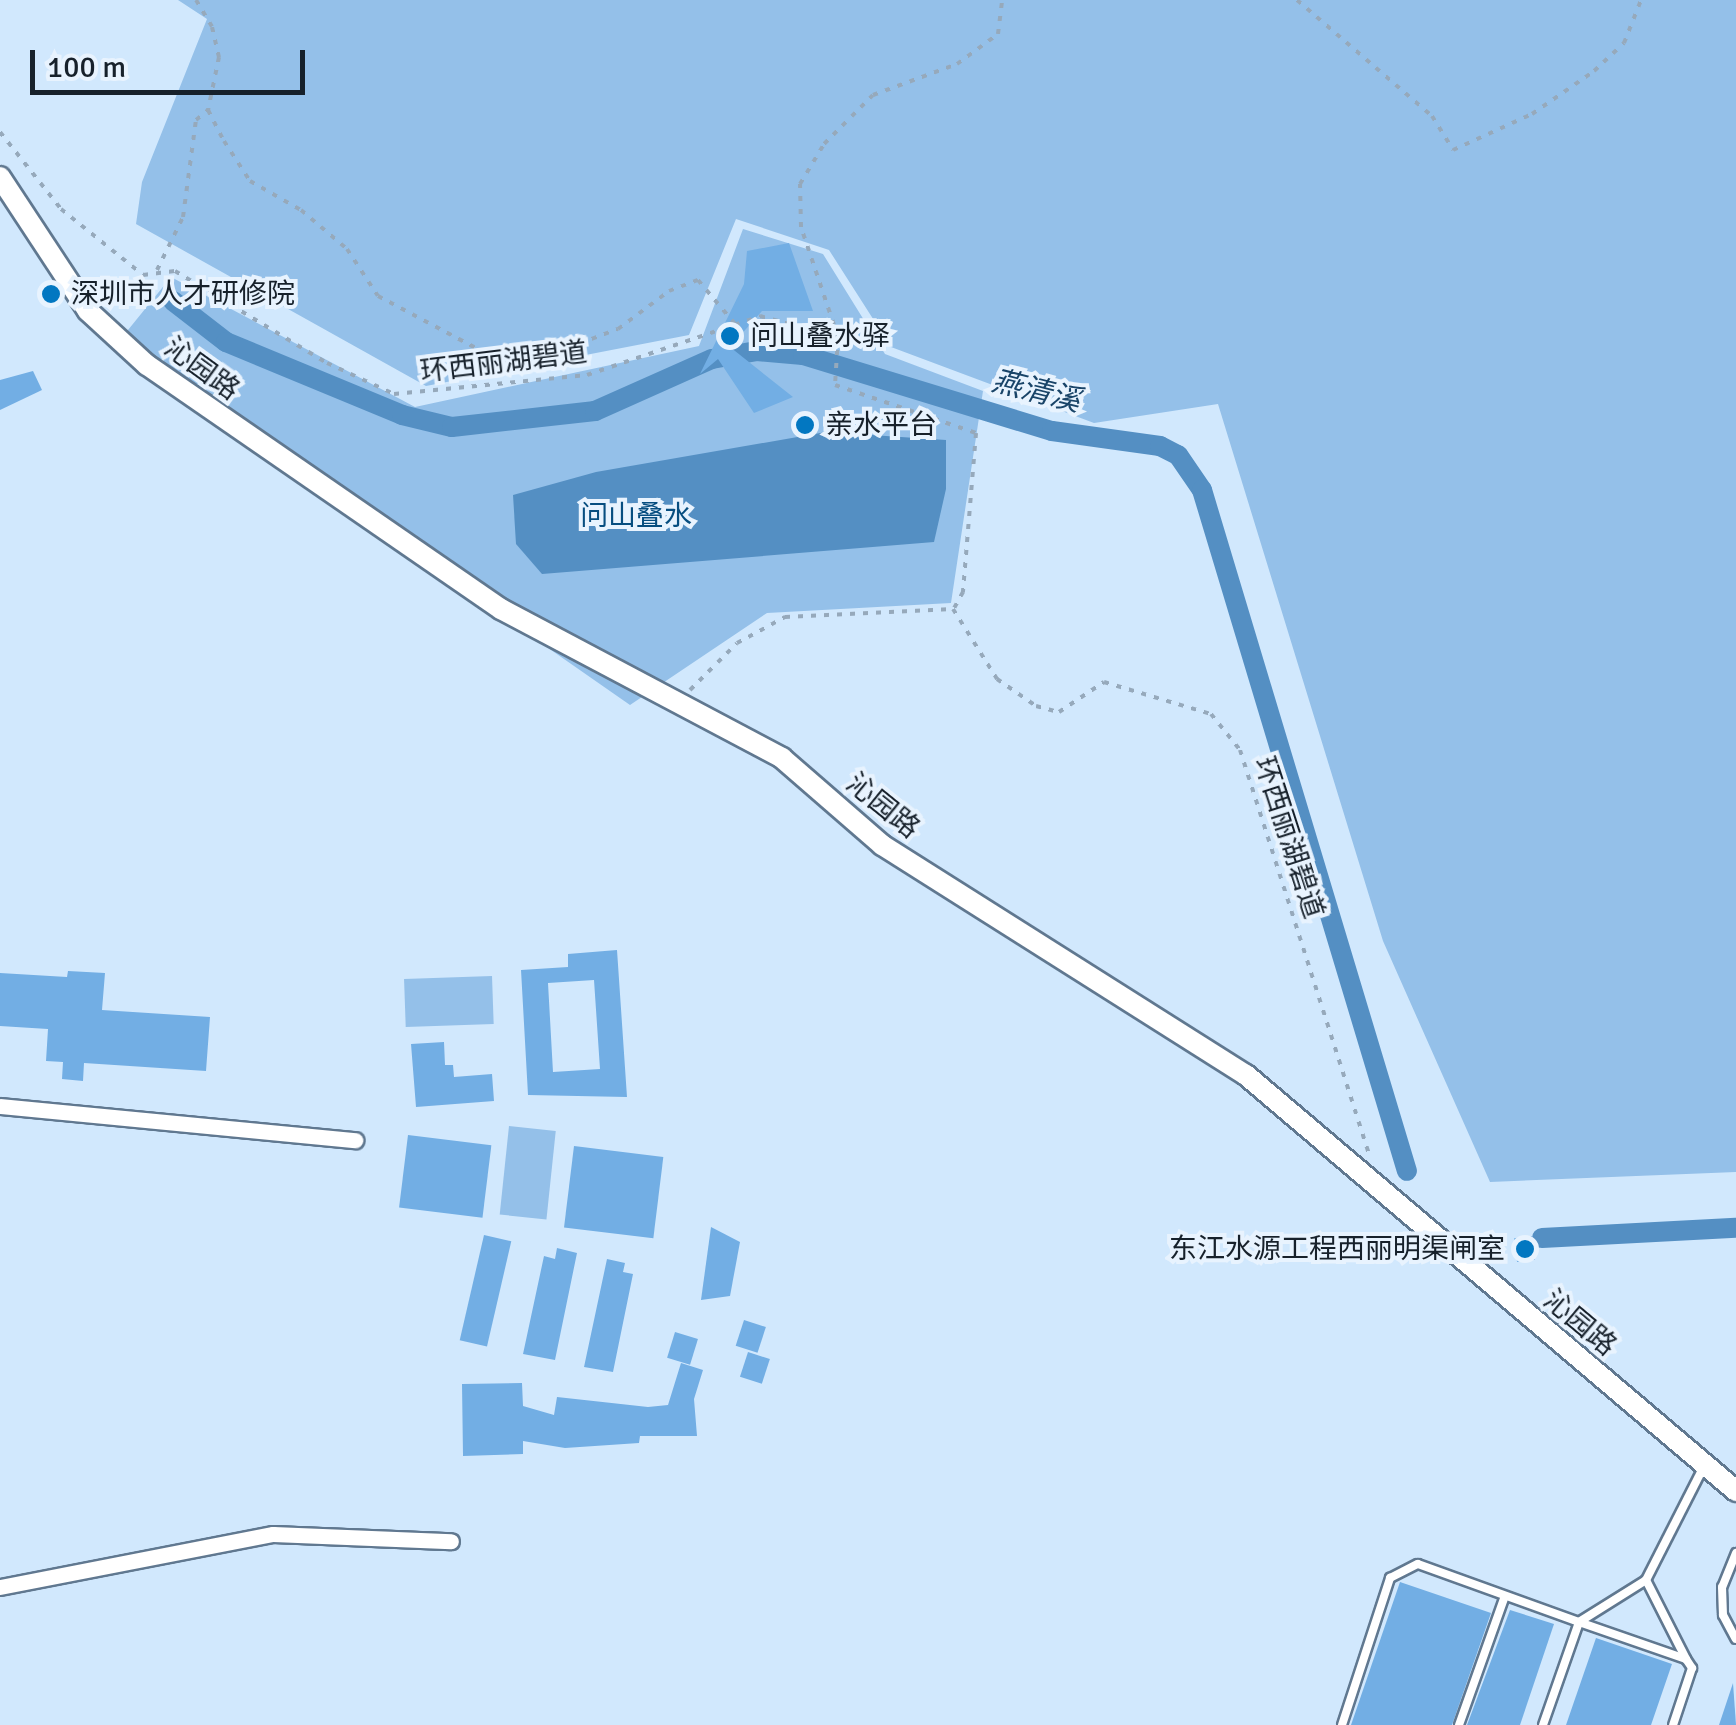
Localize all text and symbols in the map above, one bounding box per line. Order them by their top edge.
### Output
scale bar [35,30,310,92]
text: 100 m [47,49,126,86]
place label: 深圳市人才研修院 [71,277,295,311]
marker: 深圳市人才研修院 [40,283,62,305]
place label: 问山叠水驿 [750,319,890,353]
marker: 问山叠水驿 [719,325,741,347]
street label: 沁园路 [158,331,246,407]
street label: 环西丽湖碧道 [419,335,589,389]
water label: 燕清溪 [988,364,1084,420]
place label: 亲水平台 [825,408,937,442]
marker: 亲水平台 [794,414,816,436]
park label: 问山叠水 [580,499,692,533]
street label: 环西丽湖碧道 [1247,753,1331,923]
street label: 沁园路 [840,767,926,845]
place label: 东江水源工程西丽明渠闸室 [1169,1232,1505,1266]
marker: 东江水源工程西丽明渠闸室 [1514,1238,1536,1260]
street label: 沁园路 [1537,1283,1623,1363]

